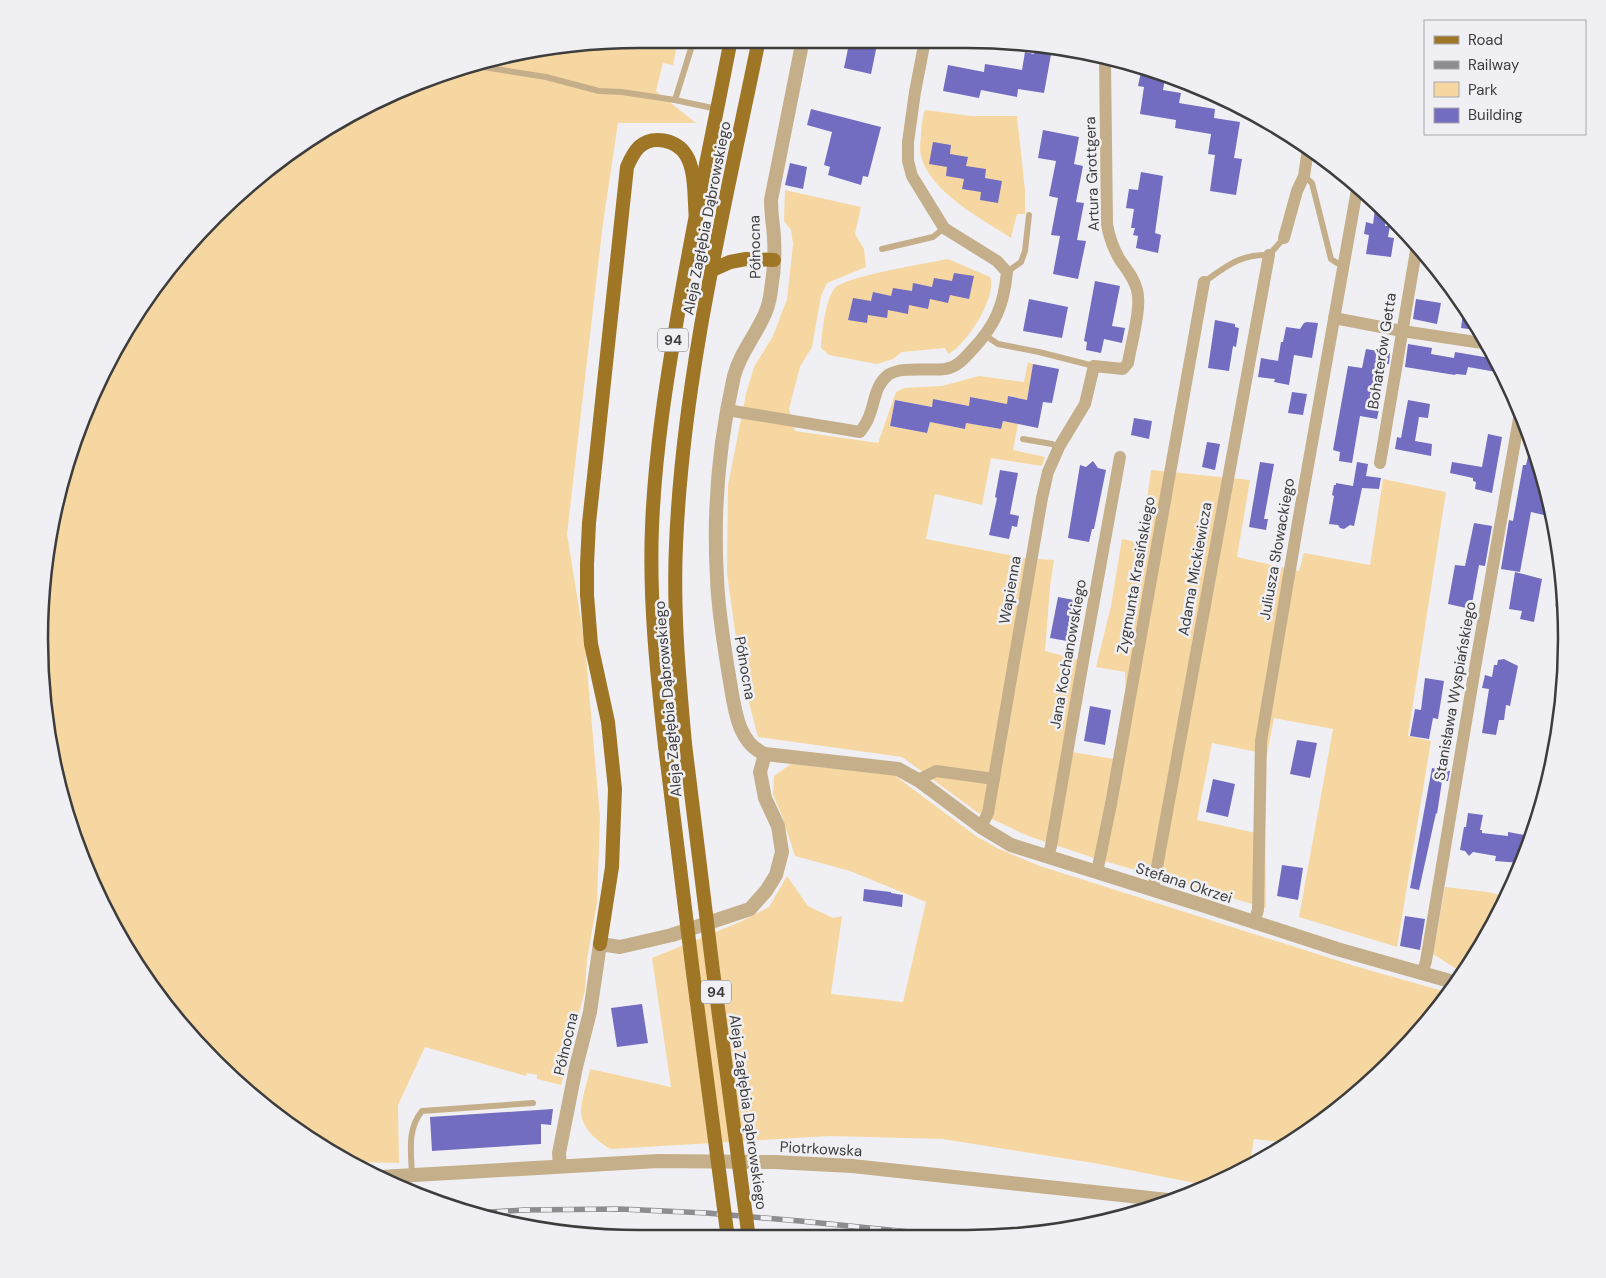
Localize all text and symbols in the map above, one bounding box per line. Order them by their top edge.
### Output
legend [1424,20,1586,135]
text: Road [1468,30,1503,50]
text: Railway [1468,55,1520,75]
text: Park [1468,80,1498,100]
text: Building [1468,105,1523,125]
street label: Artura Grottgera [1080,116,1104,232]
street label: Aleja Zagłębia Dąbrowskiego [678,119,736,317]
street label: Północna [744,215,766,279]
street label: Bohaterów Getta [1363,291,1401,411]
road number: 94 [658,328,688,352]
street label: Juliusza Słowackiego [1255,476,1299,622]
street label: Zygmunta Krasińskiego [1112,495,1160,655]
street label: Adama Mickiewicza [1173,501,1217,637]
street label: Wapienna [994,554,1026,626]
street label: Jana Kochanowskiego [1045,577,1091,730]
street label: Aleja Zagłębia Dąbrowskiego [649,600,687,798]
street label: Stanisława Wyspiańskiego [1429,600,1481,782]
street label: Północna [730,635,760,701]
street label: Stefana Okrzei [1133,858,1235,908]
road number: 94 [701,980,731,1004]
street label: Północna [549,1011,583,1077]
street label: Aleja Zagłębia Dąbrowskiego [724,1013,772,1211]
street label: Piotrkowska [779,1137,863,1161]

